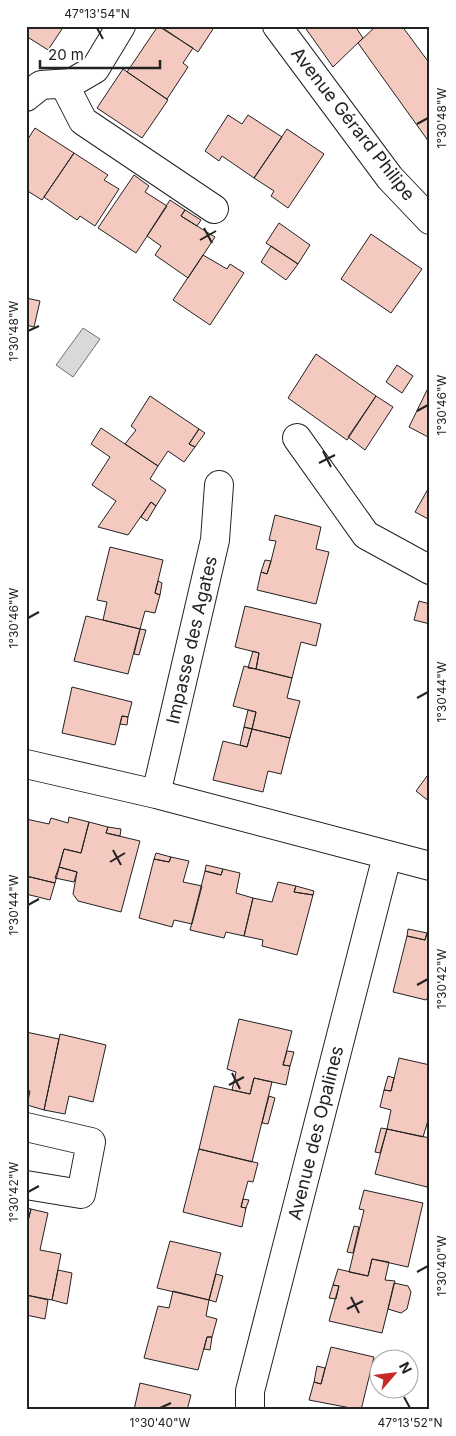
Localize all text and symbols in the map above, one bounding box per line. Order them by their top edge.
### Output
text: 47°13'54"N [64,6,130,21]
scale bar [40,38,160,70]
street label: Avenue Gérard Philipe [287,43,420,204]
text: 20 m [48,45,84,64]
text: 1°30'48"W [434,87,449,148]
text: 1°30'48"W [6,300,21,361]
text: 1°30'46"W [434,374,449,435]
street label: Impasse des Agates [162,554,221,726]
text: 1°30'46"W [6,587,21,648]
text: 1°30'44"W [434,661,449,723]
text: 1°30'44"W [6,874,21,936]
text: 1°30'42"W [434,948,449,1009]
street label: Avenue des Opalines [284,1044,347,1222]
text: 1°30'42"W [6,1161,21,1222]
text: 1°30'40"W [434,1235,449,1296]
north arrow [368,1348,418,1398]
text: N [396,1359,416,1376]
text: 1°30'40"W [130,1415,191,1430]
text: 47°13'52"N [377,1415,443,1430]

